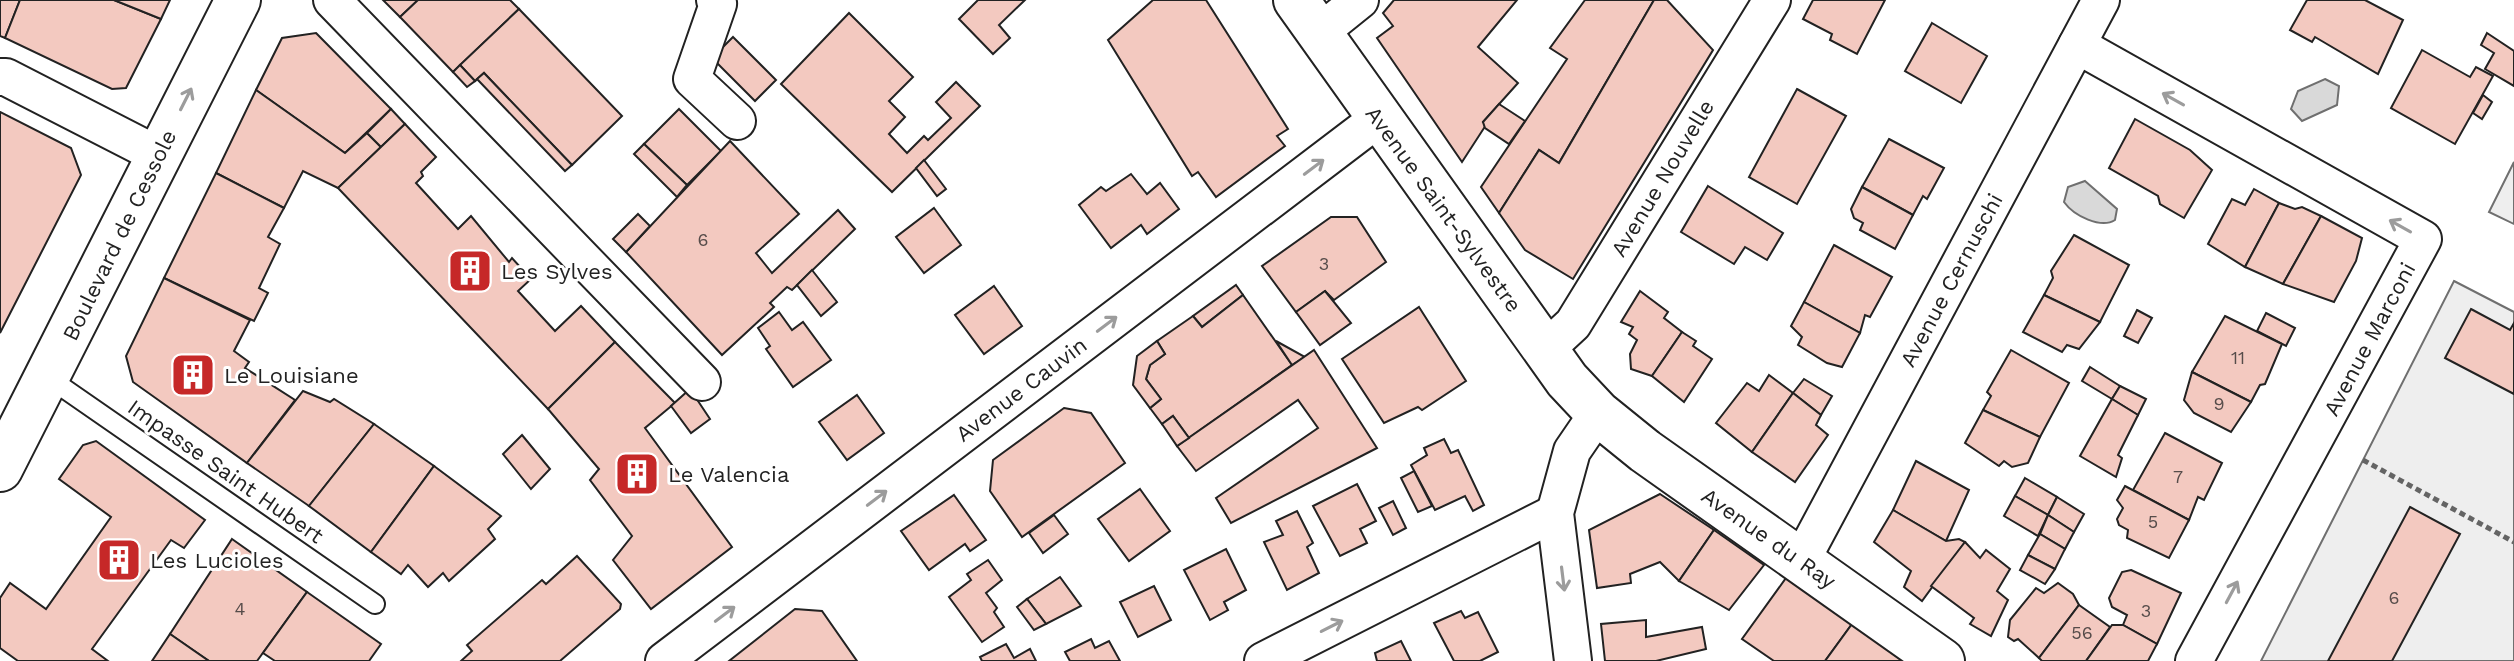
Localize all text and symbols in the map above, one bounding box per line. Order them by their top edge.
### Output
one-way arrow [179,88,194,112]
one-way arrow [2162,91,2185,107]
street label: Avenue Nouvelle [1606,95,1719,261]
street label: Avenue Saint-Sylvestre [1361,102,1527,317]
street label: Boulevard de Cessole [58,126,181,345]
one-way arrow [1303,159,1324,176]
street label: Avenue Cernuschi [1895,189,2008,371]
one-way arrow [2389,218,2412,234]
house number: 6 [698,229,708,250]
building icon: Les Sylves [446,247,494,295]
house number: 3 [1319,253,1329,274]
street label: Avenue Marconi [2318,258,2420,420]
place label: Les Sylves [501,259,613,284]
one-way arrow [1096,316,1117,333]
street label: Avenue Cauvin [951,332,1092,447]
house number: 11 [2231,347,2245,368]
building icon: Le Louisiane [169,351,217,399]
place label: Le Louisiane [224,363,359,388]
house number: 9 [2213,393,2225,414]
street label: Impasse Saint Hubert [123,394,328,548]
building icon: Le Valencia [613,450,661,498]
place label: Le Valencia [668,462,789,487]
house number: 7 [2173,466,2183,487]
street label: Avenue du Ray [1697,483,1841,594]
one-way arrow [866,489,887,506]
house number: 5 [2148,511,2158,532]
building icon: Les Lucioles [95,536,143,584]
place label: Les Lucioles [150,548,284,573]
one-way arrow [1556,565,1571,592]
one-way arrow [2224,581,2240,605]
house number: 6 [2389,587,2399,608]
house number: 4 [235,598,246,619]
house number: 3 [2141,600,2151,621]
one-way arrow [714,605,736,622]
one-way arrow [1320,617,1344,633]
house number: 56 [2071,622,2093,643]

